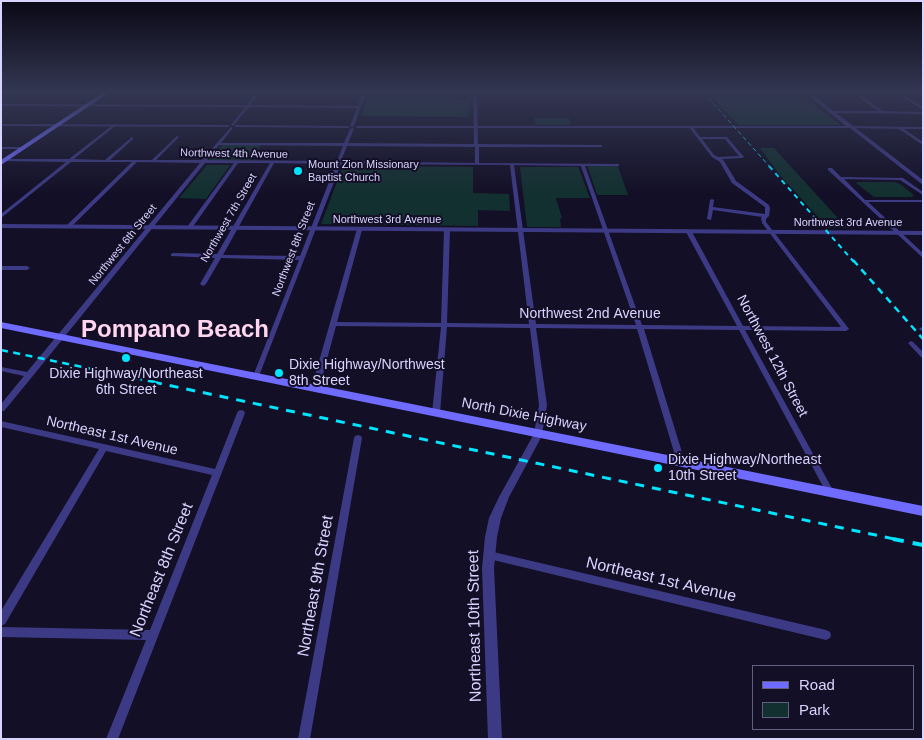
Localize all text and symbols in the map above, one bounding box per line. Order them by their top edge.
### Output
street label: Northwest 4th Avenue [180,146,288,162]
place label: Mount Zion Missionary Baptist Church [308,158,419,184]
marker: Mount Zion Missionary Baptist Church [292,165,304,177]
street label: Northwest 7th Street [198,171,260,265]
street label: Northwest 8th Street [270,200,318,298]
street label: Northwest 6th Street [86,202,160,288]
street label: Northwest 3rd Avenue [333,213,441,227]
street label: Northwest 3rd Avenue [794,216,902,230]
street label: Northwest 12th Street [733,292,811,420]
street label: Northwest 2nd Avenue [519,306,661,322]
district label: Pompano Beach [81,316,269,344]
marker: Dixie Highway/Northeast 6th Street [120,352,132,364]
place label: Dixie Highway/Northwest 8th Street [289,357,445,390]
place label: Dixie Highway/Northeast 6th Street [49,366,203,398]
marker: Dixie Highway/Northwest 8th Street [273,367,285,379]
street label: North Dixie Highway [460,395,588,435]
street label: Northeast 1st Avenue [45,413,179,459]
place label: Dixie Highway/Northeast 10th Street [668,452,821,484]
marker: Dixie Highway/Northeast 10th Street [652,462,664,474]
street label: Northeast 8th Street [126,500,198,640]
street label: Northeast 9th Street [294,514,338,658]
street label: Northeast 10th Street [464,550,486,702]
street label: Northeast 1st Avenue [584,553,738,607]
legend [752,665,914,730]
text: Road [799,676,835,693]
text: Park [799,701,830,718]

